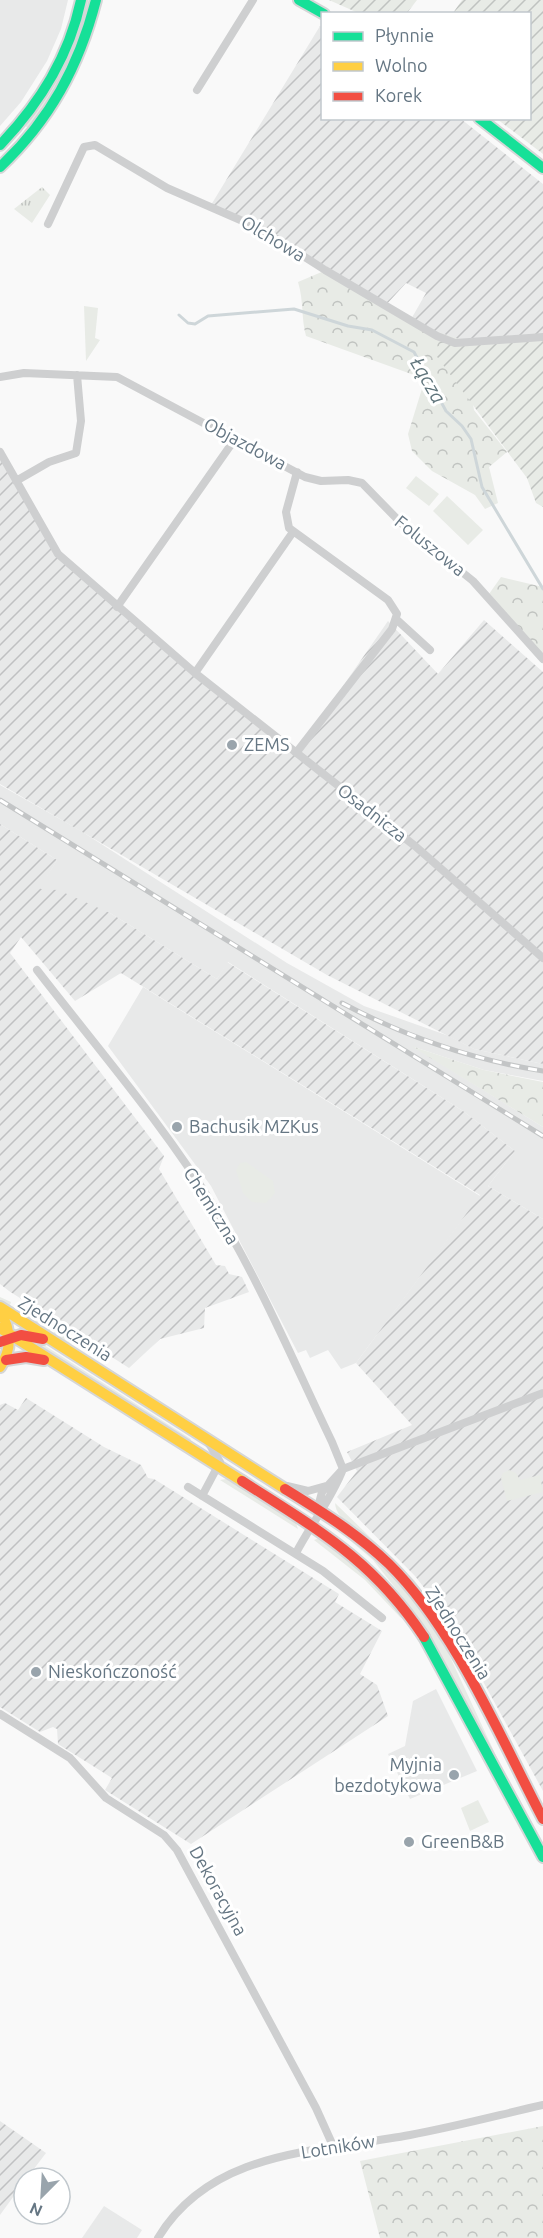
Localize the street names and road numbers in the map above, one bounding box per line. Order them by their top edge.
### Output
street label: Olchowa [238,211,309,265]
street label: Objazdowa [201,413,290,473]
street label: Foluszowa [391,511,470,580]
street label: Osadnicza [334,779,411,845]
street label: Chemiczna [180,1163,243,1248]
street label: Zjednoczenia [15,1292,116,1365]
street label: Zjednoczenia [422,1582,495,1683]
street label: Dekoracyjna [186,1842,252,1939]
street label: Lotników [299,2130,376,2162]

